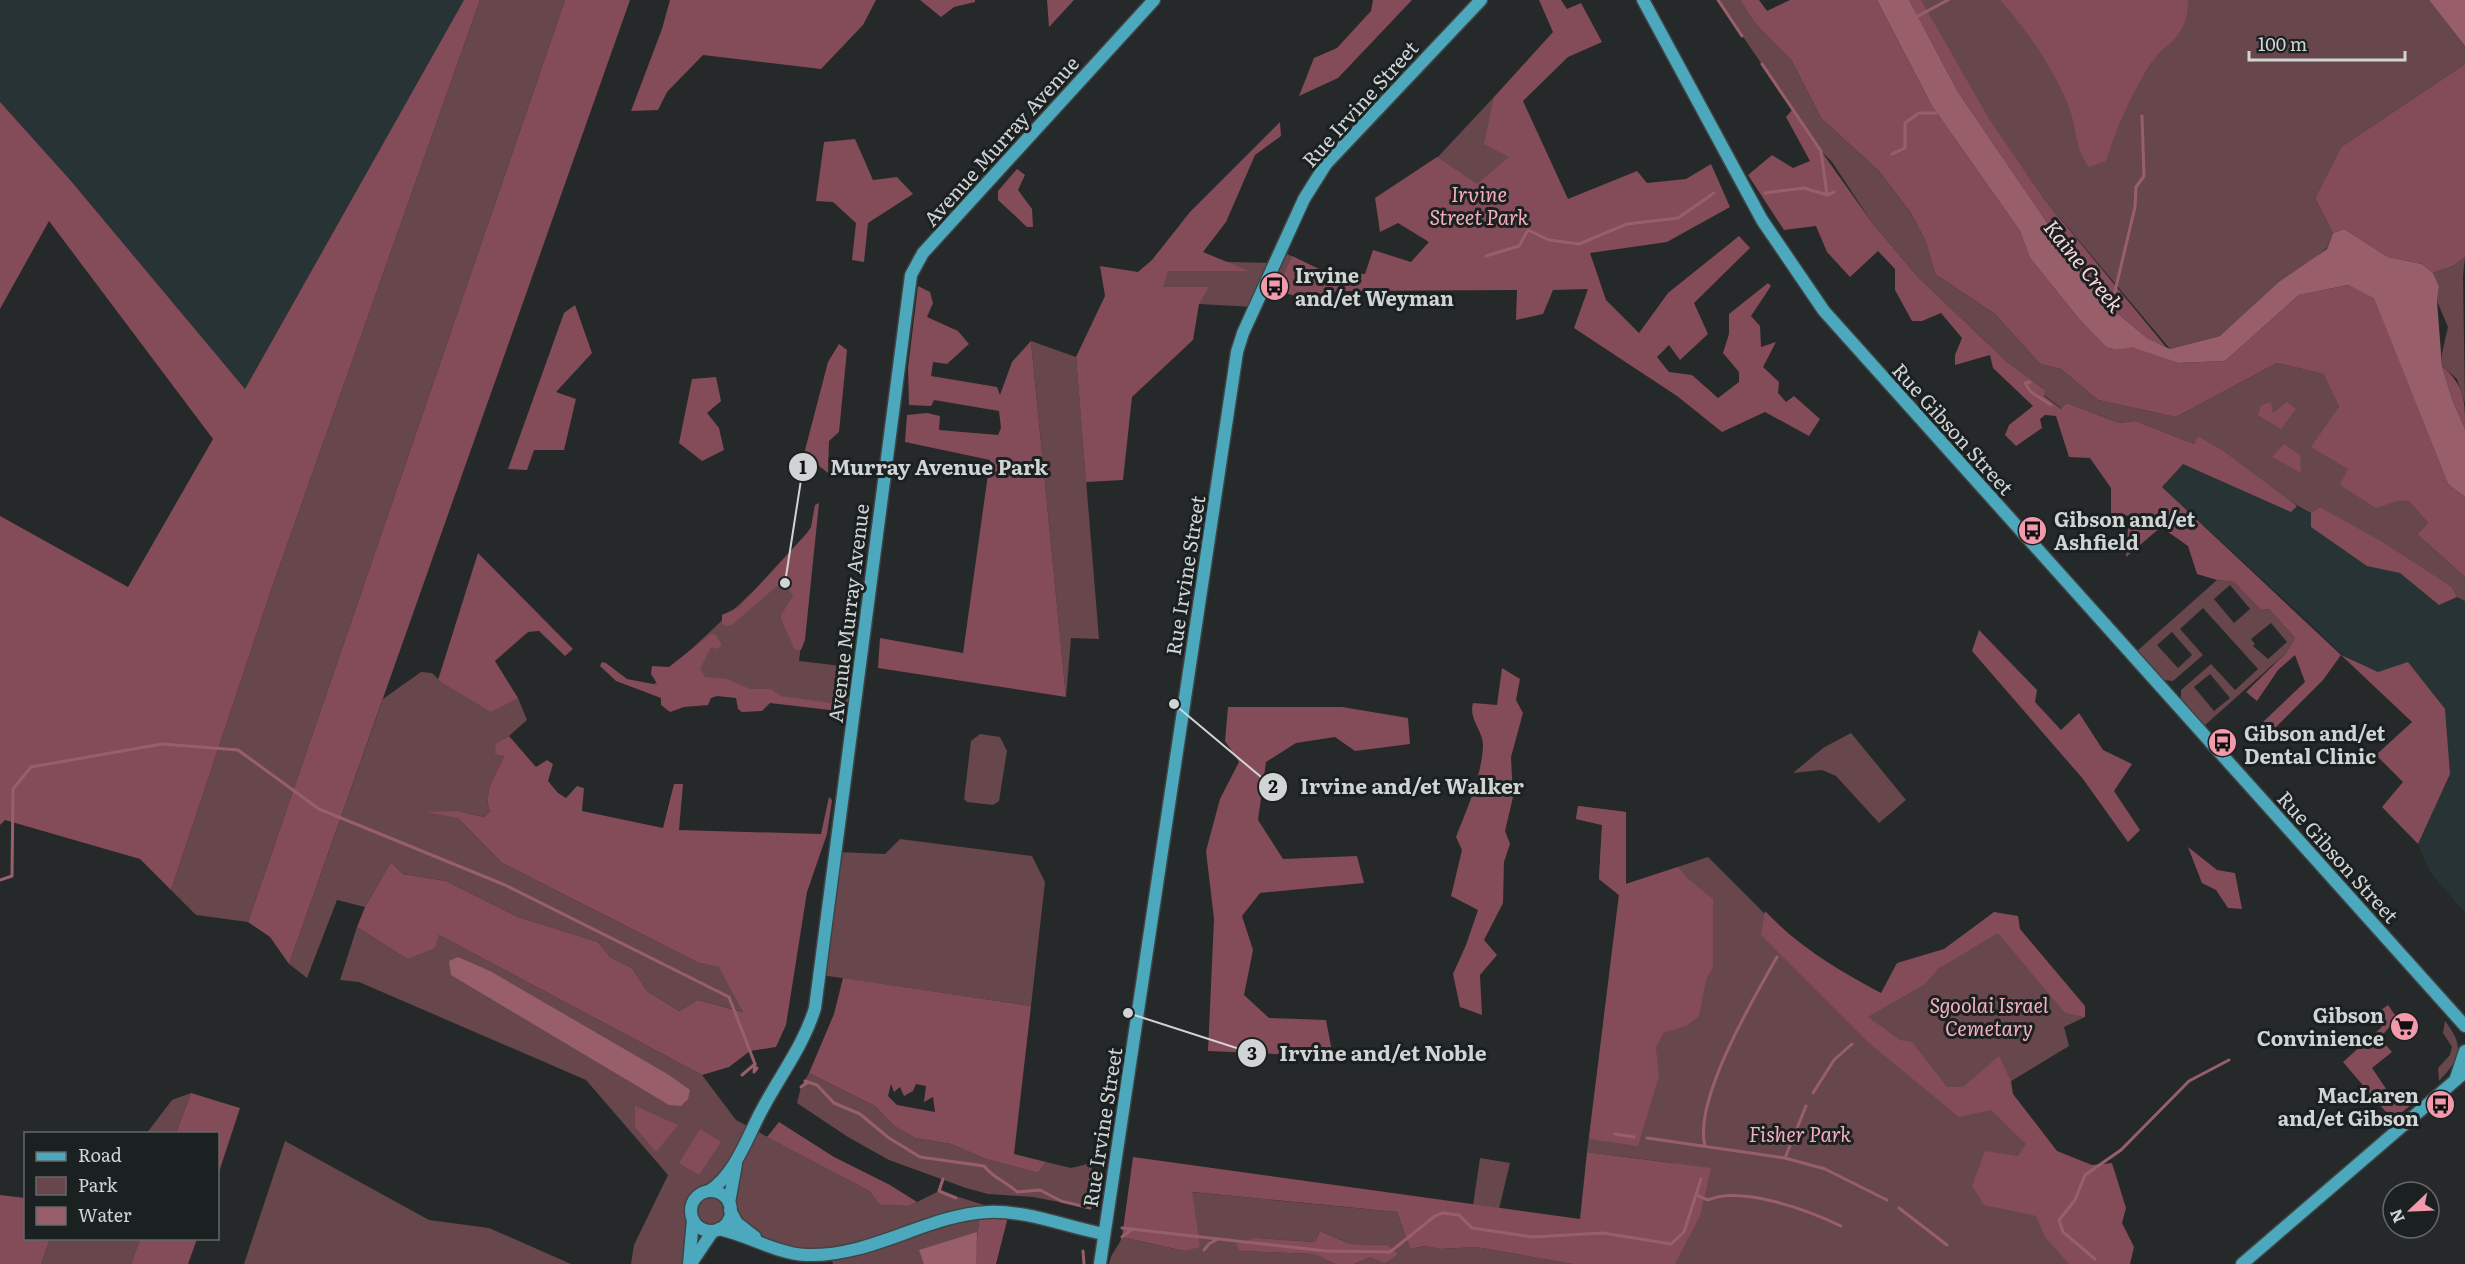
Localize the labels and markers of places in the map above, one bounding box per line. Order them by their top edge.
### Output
place label: Irvine and/et Weyman [1295,259,1454,312]
bus stop icon: Irvine and/et Weyman [1258,270,1290,302]
callout: Murray Avenue Park [788,448,1060,487]
place label: Gibson and/et Ashfield [2054,503,2196,556]
bus stop icon: Gibson and/et Ashfield [2017,514,2049,546]
place label: Gibson and/et Dental Clinic [2244,717,2386,770]
bus stop icon: Gibson and/et Dental Clinic [2207,727,2239,759]
callout: Irvine and/et Walker [1258,767,1536,806]
place label: Gibson Convinience [2257,999,2384,1052]
supermarket icon: Gibson Convinience [2389,1010,2421,1042]
callout: Irvine and/et Noble [1237,1034,1499,1073]
place label: MacLaren and/et Gibson [2278,1079,2419,1132]
bus stop icon: MacLaren and/et Gibson [2424,1089,2456,1121]

